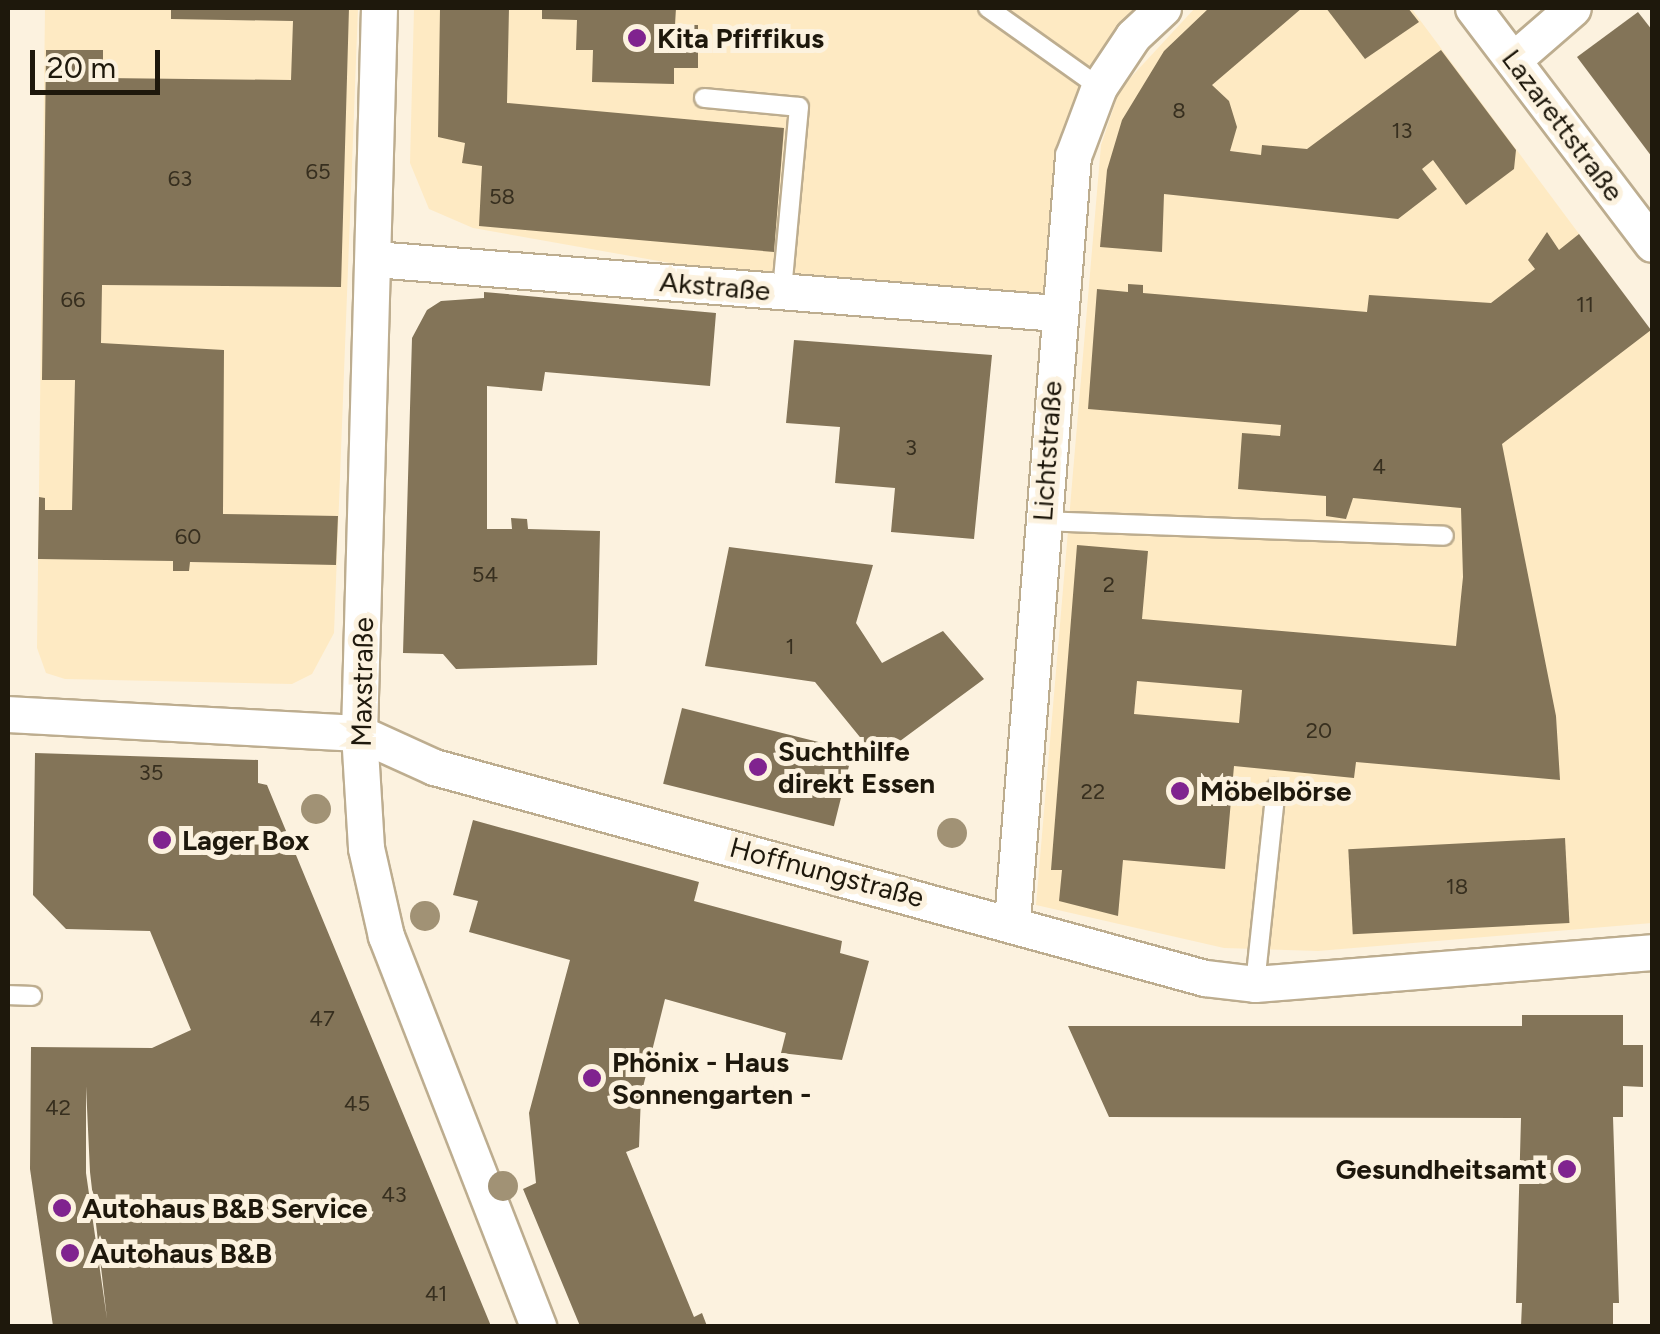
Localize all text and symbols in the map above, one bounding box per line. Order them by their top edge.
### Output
place label: Kita Pfiffikus [657,21,824,55]
marker: Kita Pfiffikus [626,27,648,49]
scale bar [35,30,165,92]
street label: Lazarettstraße [1495,43,1631,207]
text: 20 m [47,49,116,86]
house number: 8 [1172,98,1186,124]
house number: 13 [1391,118,1413,144]
house number: 65 [305,159,331,185]
house number: 63 [168,166,192,192]
house number: 58 [489,184,515,210]
street label: Akstraße [658,264,772,308]
house number: 66 [61,287,85,313]
house number: 11 [1576,292,1594,318]
street label: Lichtstraße [1025,380,1069,522]
house number: 3 [905,435,917,461]
house number: 4 [1372,454,1386,480]
house number: 60 [175,524,201,550]
house number: 54 [472,562,498,588]
house number: 2 [1103,572,1115,598]
street label: Maxstraße [344,617,380,747]
house number: 1 [785,634,795,660]
house number: 20 [1306,718,1332,744]
place label: Suchthilfe direkt Essen [778,734,935,800]
marker: Suchthilfe direkt Essen [747,756,769,778]
house number: 35 [139,760,163,786]
place label: Möbelbörse [1200,774,1351,808]
house number: 22 [1081,779,1105,805]
marker: Möbelbörse [1169,780,1191,802]
place label: Lager Box [182,823,309,857]
marker: Lager Box [151,829,173,851]
street label: Hoffnungstraße [726,830,928,914]
house number: 18 [1446,874,1468,900]
house number: 47 [309,1006,335,1032]
place label: Phönix - Haus Sonnengarten - [612,1045,811,1111]
marker: Phönix - Haus Sonnengarten - [581,1067,603,1089]
house number: 45 [344,1091,370,1117]
house number: 42 [45,1095,71,1121]
place label: Gesundheitsamt [1335,1152,1547,1186]
marker: Gesundheitsamt [1556,1158,1578,1180]
house number: 43 [381,1182,407,1208]
place label: Autohaus B&B Service [82,1191,368,1225]
marker: Autohaus B&B Service [51,1197,73,1219]
place label: Autohaus B&B [90,1236,272,1270]
marker: Autohaus B&B [59,1242,81,1264]
house number: 41 [425,1281,447,1307]

